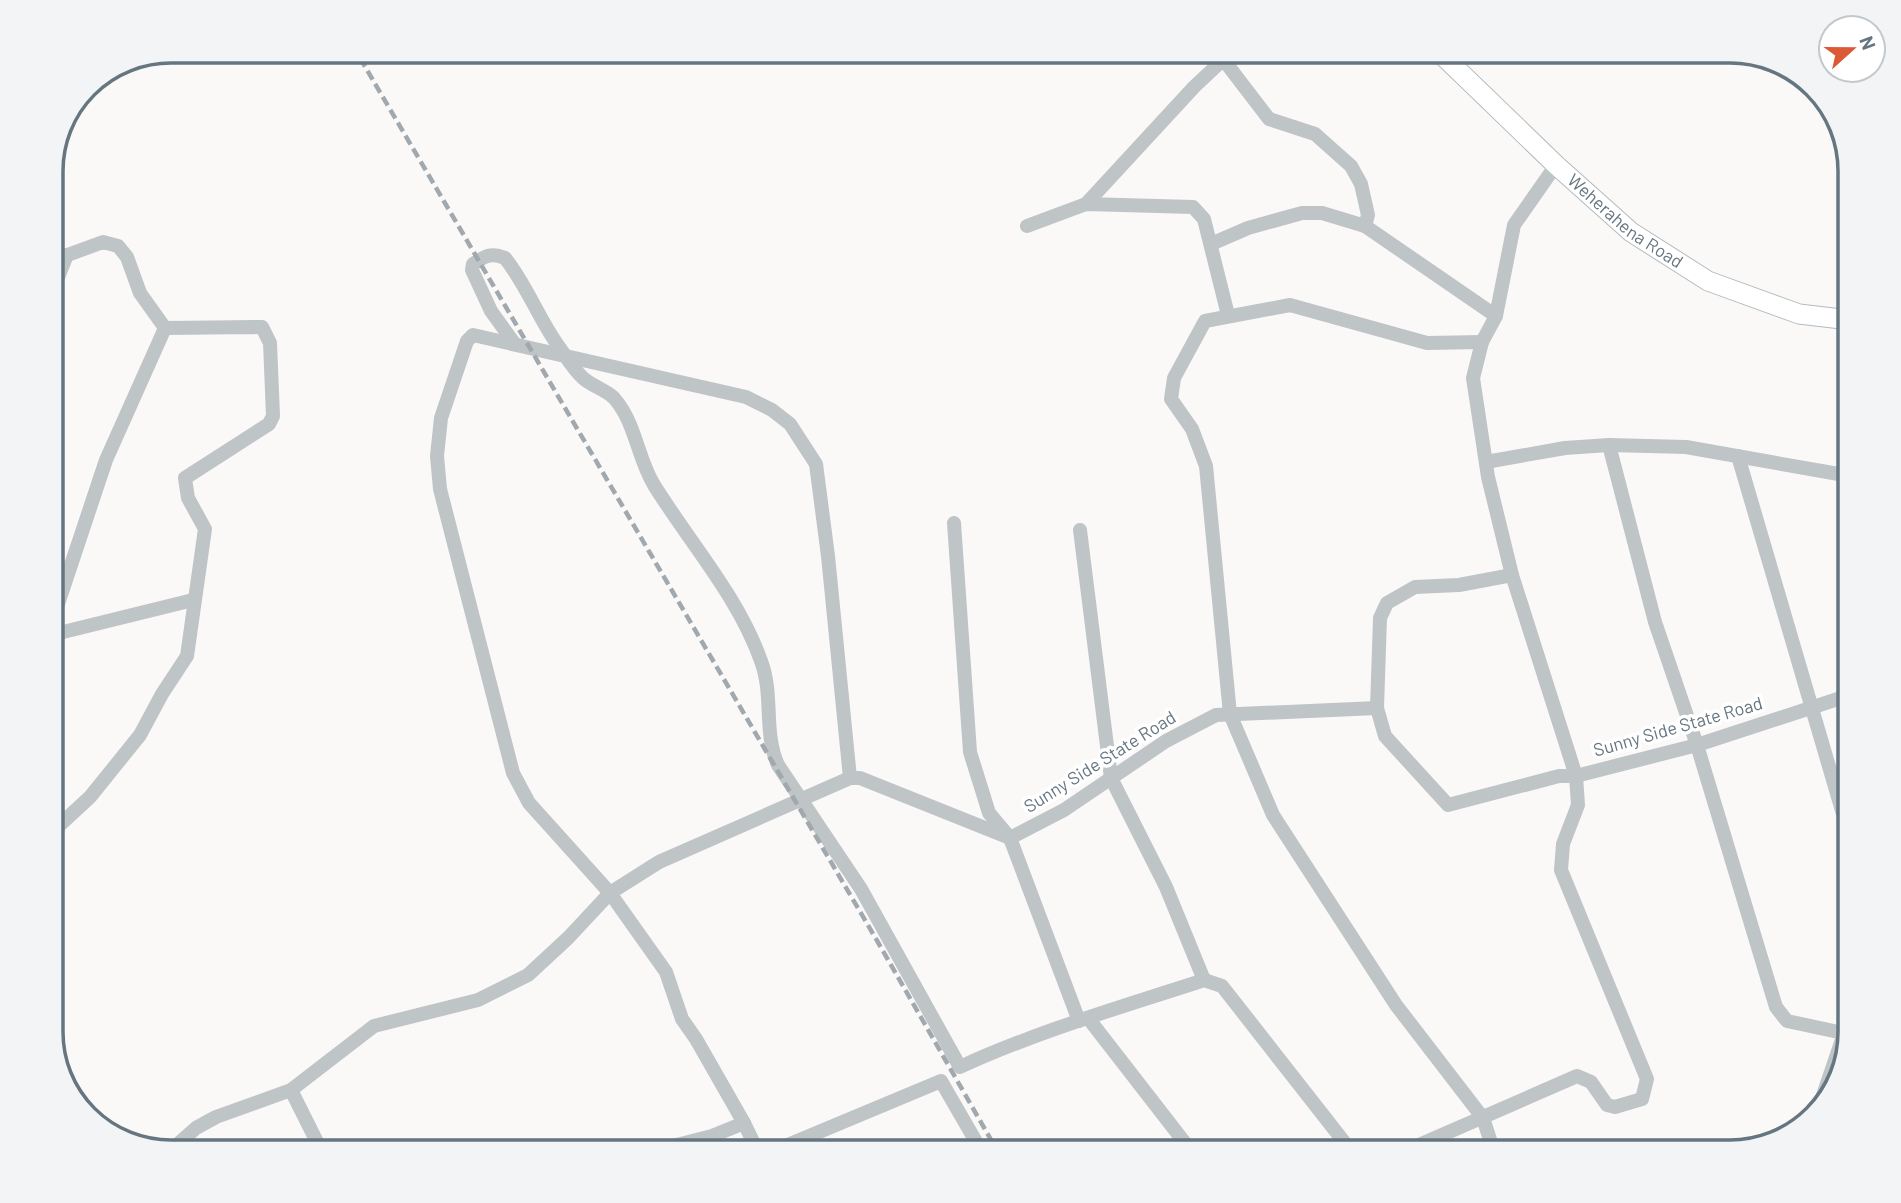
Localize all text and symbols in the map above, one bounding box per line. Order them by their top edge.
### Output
north arrow [1817,14,1887,84]
text: N [1855,33,1881,53]
street label: Weherahena Road [1563,169,1687,272]
street label: Sunny Side State Road [1591,691,1765,761]
street label: Sunny Side State Road [1019,705,1179,817]

